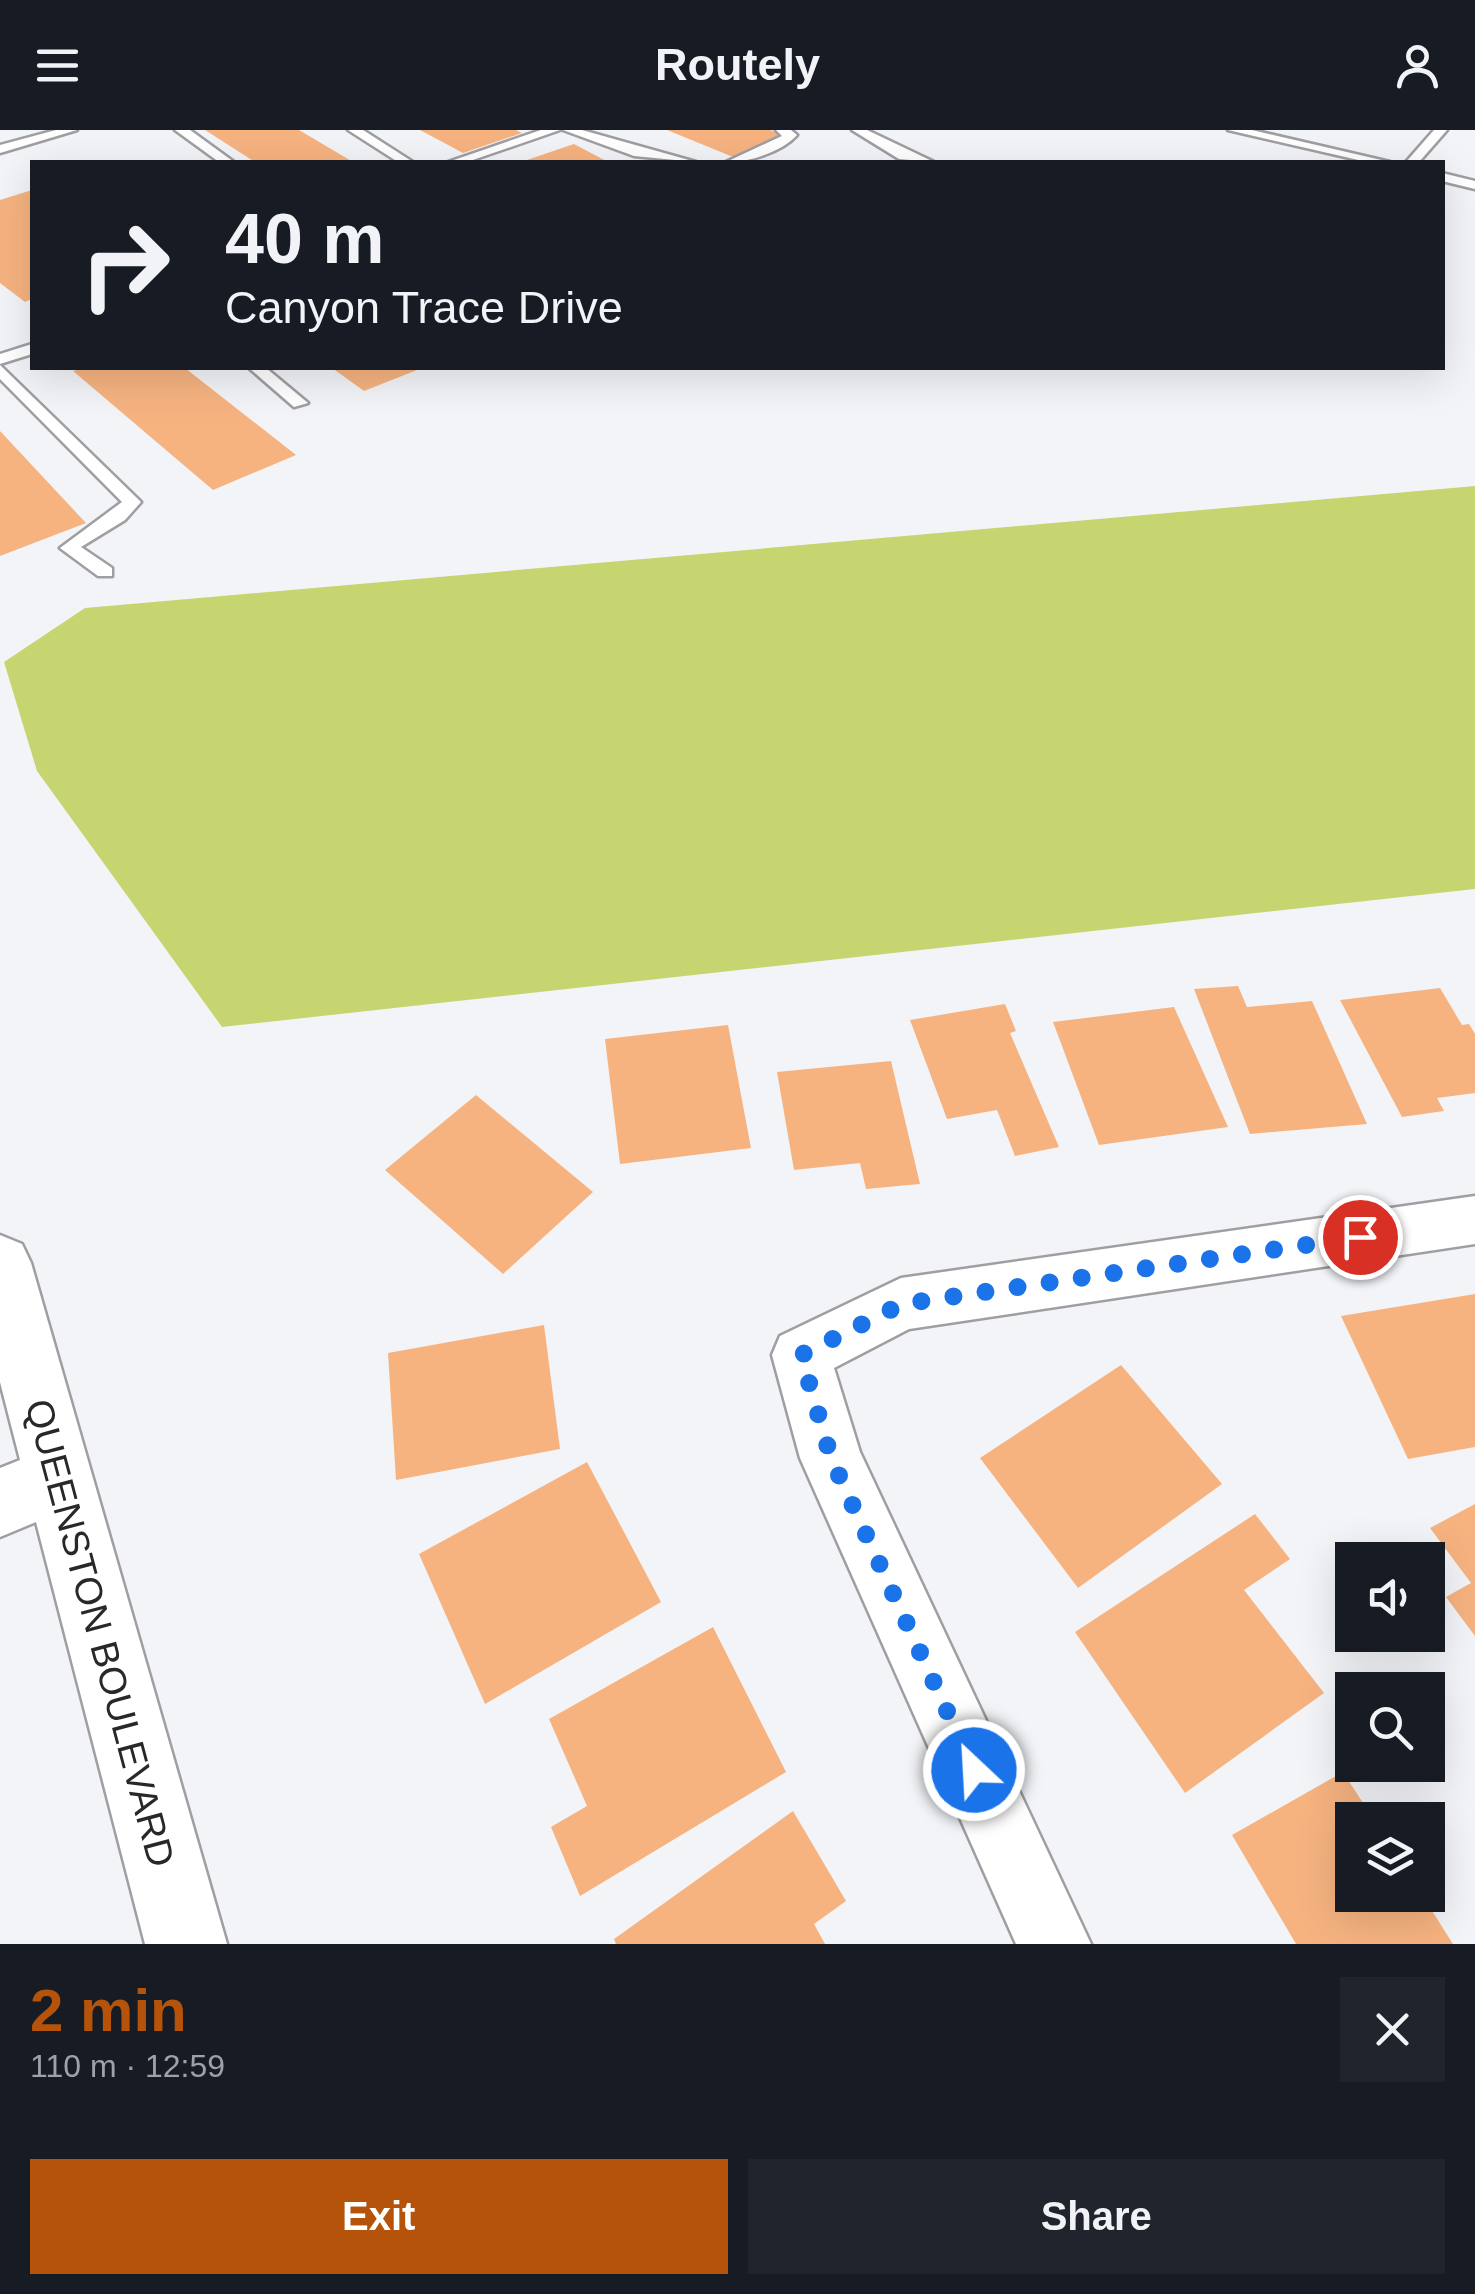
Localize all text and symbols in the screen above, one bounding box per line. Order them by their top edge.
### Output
icon: menu [30,38,85,93]
icon: person [1390,38,1445,93]
text: Routely [655,39,820,90]
icon: right [60,200,190,330]
text: 40 m [225,200,385,278]
text: Canyon Trace Drive [225,282,623,333]
pin [1318,1195,1403,1280]
icon: arrive [1333,1210,1388,1265]
street label: QUEENSTON BOULEVARD [17,1395,183,1871]
map controls [1335,1542,1445,1912]
button: sound [1335,1542,1445,1652]
button: search [1335,1672,1445,1782]
position arrow [922,1718,1026,1822]
button: layers [1335,1802,1445,1912]
text: 2 min [30,1977,187,2044]
button: close [1340,1977,1445,2082]
text: 110 m · 12:59 [30,2048,225,2084]
button: Exit [30,2159,728,2274]
button: Share [748,2159,1445,2274]

